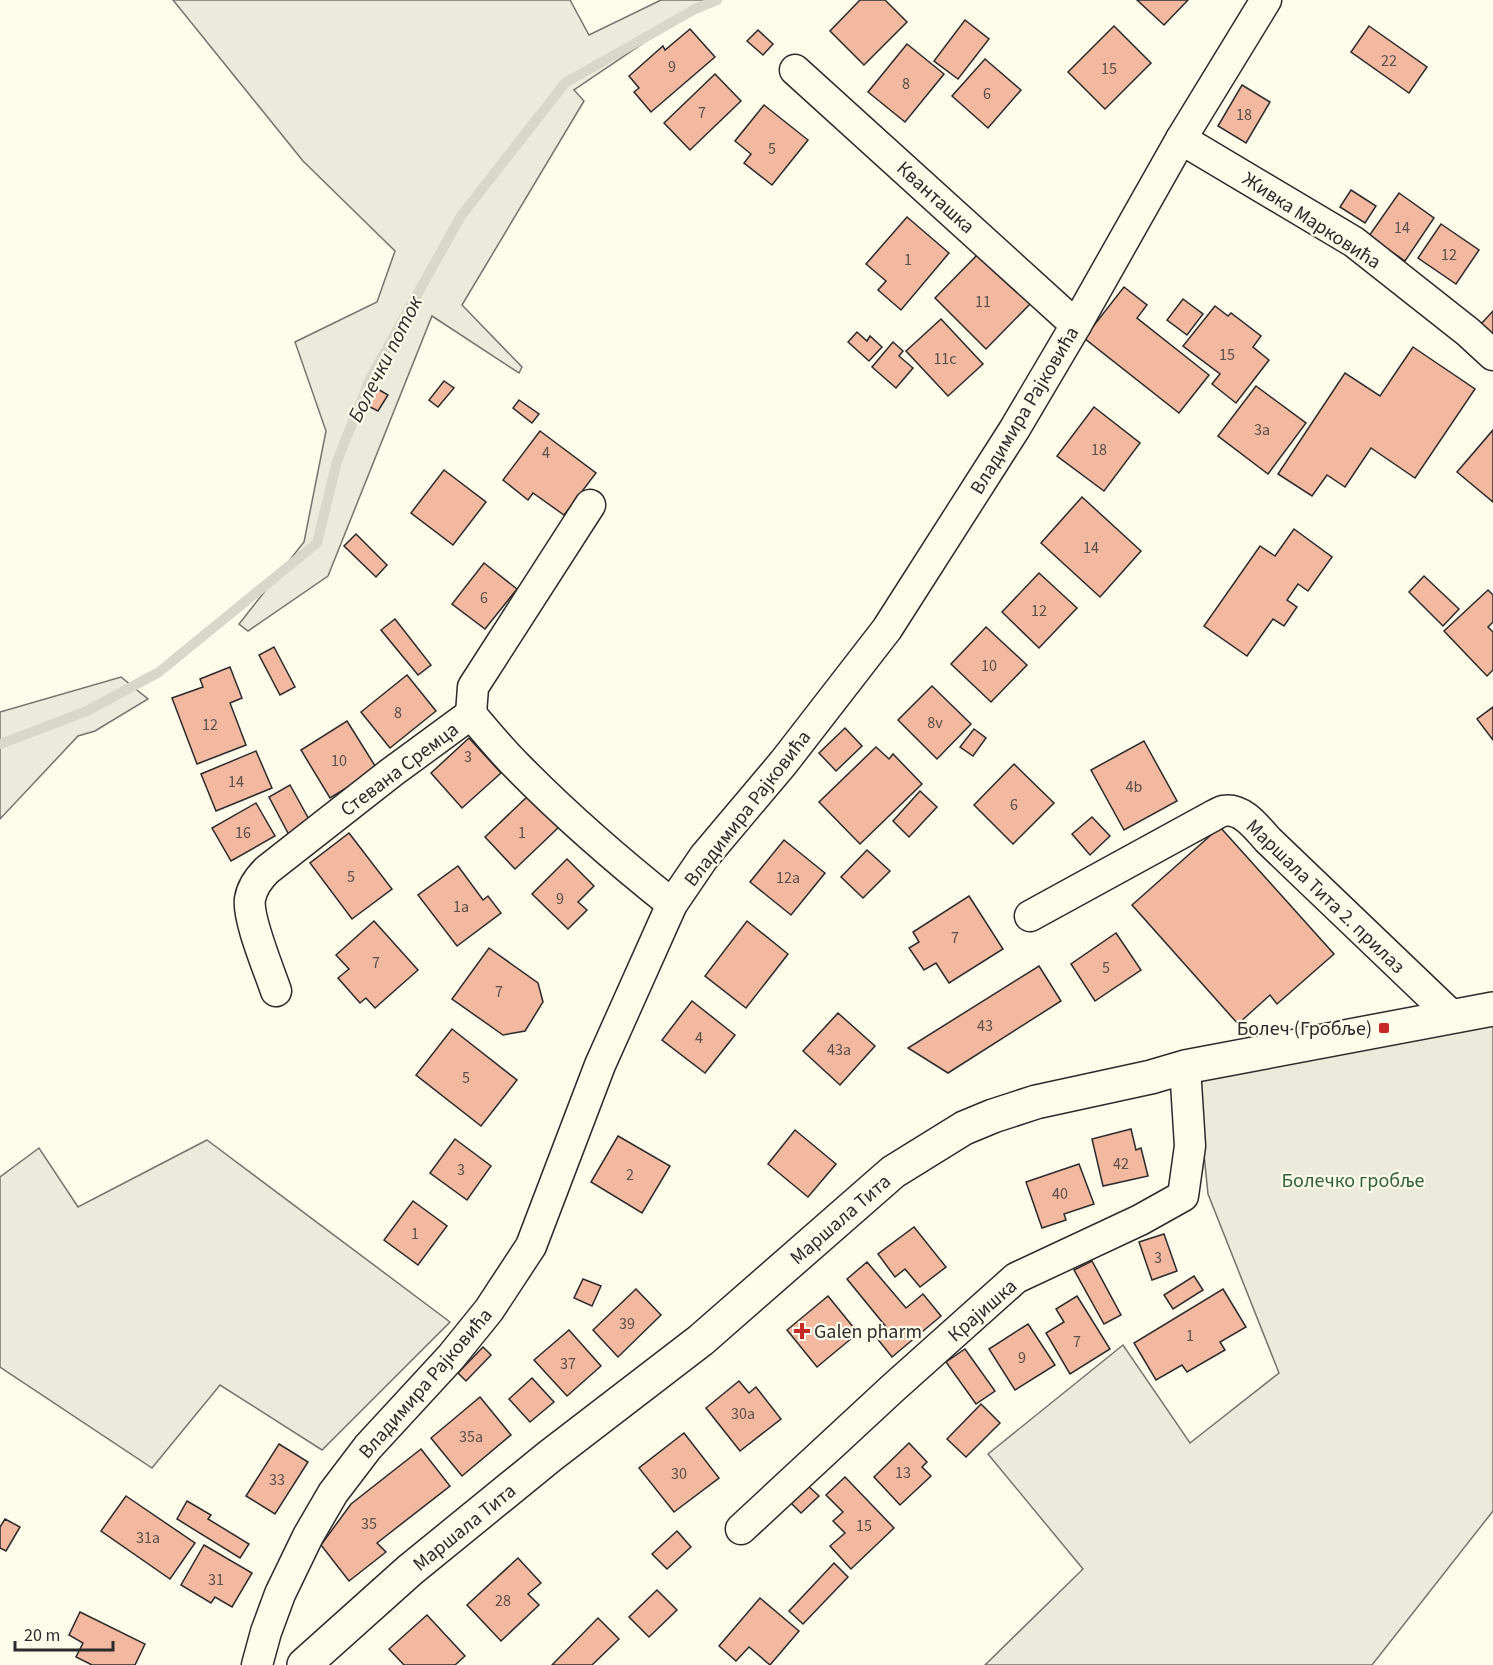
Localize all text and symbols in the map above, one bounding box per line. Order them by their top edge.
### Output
house number: 22 [1381,50,1397,72]
house number: 9 [668,56,676,78]
house number: 15 [1101,58,1117,80]
house number: 8 [902,73,910,95]
house number: 6 [983,83,991,105]
house number: 7 [698,102,706,124]
house number: 18 [1236,104,1252,126]
house number: 5 [768,138,776,160]
street label: Кванташка [890,155,981,240]
street label: Живка Марковића [1237,165,1386,276]
house number: 14 [1394,217,1410,239]
house number: 12 [1441,244,1457,266]
house number: 1 [904,249,912,271]
water label: Болечки поток [340,290,430,427]
house number: 11 [975,291,991,313]
street label: Владимира Рајковића [964,321,1086,500]
house number: 15 [1219,344,1235,366]
house number: 11c [933,348,957,370]
house number: 3a [1254,419,1270,441]
house number: 18 [1091,439,1107,461]
house number: 4 [542,442,550,464]
house number: 14 [1083,537,1099,559]
house number: 6 [480,587,488,609]
house number: 12 [1031,600,1047,622]
house number: 10 [981,655,997,677]
house number: 8 [394,702,402,724]
house number: 8v [927,712,943,734]
house number: 12 [202,714,218,736]
street label: Стевана Сремца [335,716,465,824]
street label: Владимира Рајковића [678,725,818,893]
house number: 3 [464,746,472,768]
house number: 10 [331,750,347,772]
house number: 14 [228,771,244,793]
house number: 4b [1126,776,1143,798]
house number: 6 [1010,794,1018,816]
street label: Маршала Тита 2. прилаз [1239,813,1411,980]
house number: 16 [235,822,251,844]
house number: 1 [518,822,526,844]
house number: 5 [347,866,355,888]
house number: 12a [776,867,800,889]
house number: 9 [556,888,564,910]
house number: 1a [453,896,469,918]
house number: 7 [951,927,959,949]
house number: 7 [372,952,380,974]
house number: 5 [1102,957,1110,979]
house number: 7 [495,981,503,1003]
house number: 43 [977,1015,993,1037]
place label: Болеч (Гробље) [1237,1015,1372,1043]
marker: Болеч (Гробље) [1377,1021,1391,1035]
house number: 4 [695,1027,703,1049]
house number: 43a [827,1039,851,1061]
house number: 5 [462,1067,470,1089]
house number: 42 [1113,1153,1129,1175]
house number: 3 [457,1159,465,1181]
house number: 2 [626,1164,634,1186]
park label: Болечко гробље [1281,1167,1425,1195]
street label: Маршала Тита [784,1168,897,1271]
house number: 40 [1052,1183,1068,1205]
house number: 1 [411,1223,419,1245]
house number: 3 [1154,1247,1162,1269]
street label: Крајишка [942,1273,1023,1349]
street label: Владимира Рајковића [352,1302,499,1465]
house number: 39 [619,1313,635,1335]
place label: Galen pharm [814,1318,922,1346]
marker: Galen pharm [795,1324,809,1338]
house number: 1 [1186,1325,1194,1347]
house number: 7 [1073,1331,1081,1353]
house number: 9 [1018,1347,1026,1369]
house number: 37 [560,1353,576,1375]
house number: 30a [731,1403,755,1425]
house number: 35a [459,1426,483,1448]
house number: 13 [895,1462,911,1484]
house number: 30 [671,1463,687,1485]
house number: 33 [269,1469,285,1491]
street label: Маршала Тита [407,1477,522,1578]
house number: 35 [361,1513,377,1535]
house number: 15 [856,1515,872,1537]
house number: 31a [136,1527,160,1549]
house number: 31 [208,1569,224,1591]
house number: 28 [495,1590,511,1612]
scale bar [15,1614,112,1652]
text: 20 m [24,1623,60,1648]

